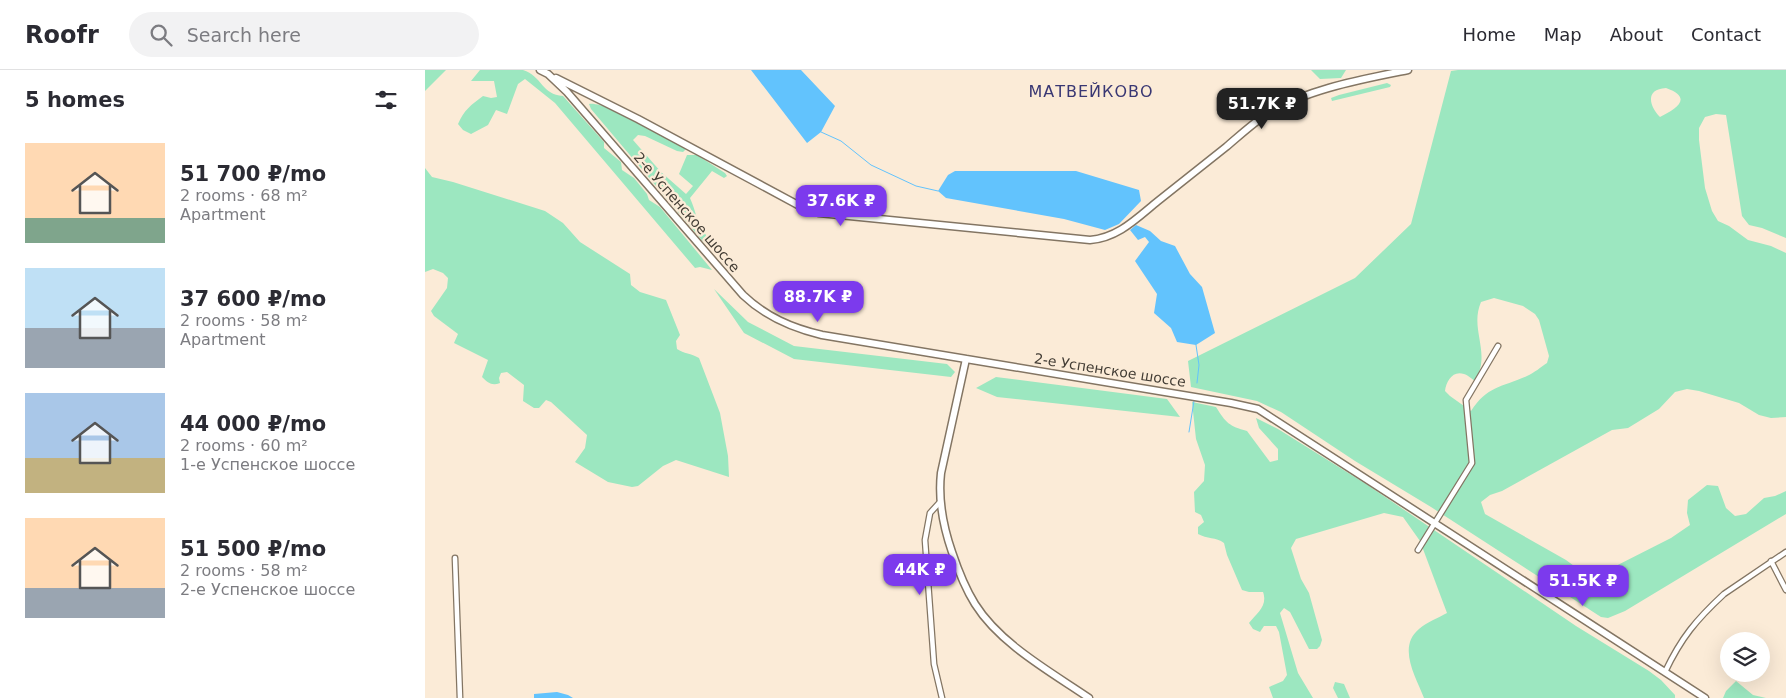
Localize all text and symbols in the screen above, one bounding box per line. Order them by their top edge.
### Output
search box [129,12,479,57]
text: Roofr [25,21,99,49]
icon: search [147,21,175,49]
text: Search here [187,24,301,46]
text: Home [1463,24,1516,45]
text: Map [1544,24,1582,45]
text: About [1610,24,1663,45]
text: Contact [1691,24,1761,45]
district label: МАТВЕЙКОВО [1028,82,1154,101]
icon: filters [372,86,400,114]
text: 5 homes [25,88,125,112]
pin: 51.7K ₽ [1216,88,1308,130]
text: 51.7K ₽ [1228,94,1296,113]
street label: 2-е Успенское шоссе [631,149,743,275]
text: 51 700 ₽/mo [180,162,326,186]
icon: home [65,163,125,223]
pin: 37.6K ₽ [795,184,887,227]
text: 2 rooms · 68 m² [180,186,308,205]
text: 37.6K ₽ [807,191,875,210]
text: Apartment [180,205,266,224]
pin: 88.7K ₽ [772,280,864,323]
text: 37 600 ₽/mo [180,287,326,311]
text: 88.7K ₽ [784,287,852,306]
icon: home [65,288,125,348]
text: 2 rooms · 58 m² [180,311,308,330]
text: Apartment [180,330,266,349]
street label: 2-е Успенское шоссе [1033,350,1187,390]
text: 44 000 ₽/mo [180,412,326,436]
icon: home [65,413,125,473]
text: 2 rooms · 60 m² [180,436,308,455]
text: 1-е Успенское шоссе [180,455,355,474]
text: 51 500 ₽/mo [180,537,326,561]
icon: home [65,538,125,598]
pin: 44K ₽ [885,554,955,596]
text: 44K ₽ [894,560,946,579]
text: 2 rooms · 58 m² [180,561,308,580]
pin: 51.5K ₽ [1537,564,1629,607]
text: 51.5K ₽ [1549,571,1617,590]
text: 2-е Успенское шоссе [180,580,355,599]
map controls [1720,632,1770,682]
button: layers [1720,632,1770,682]

